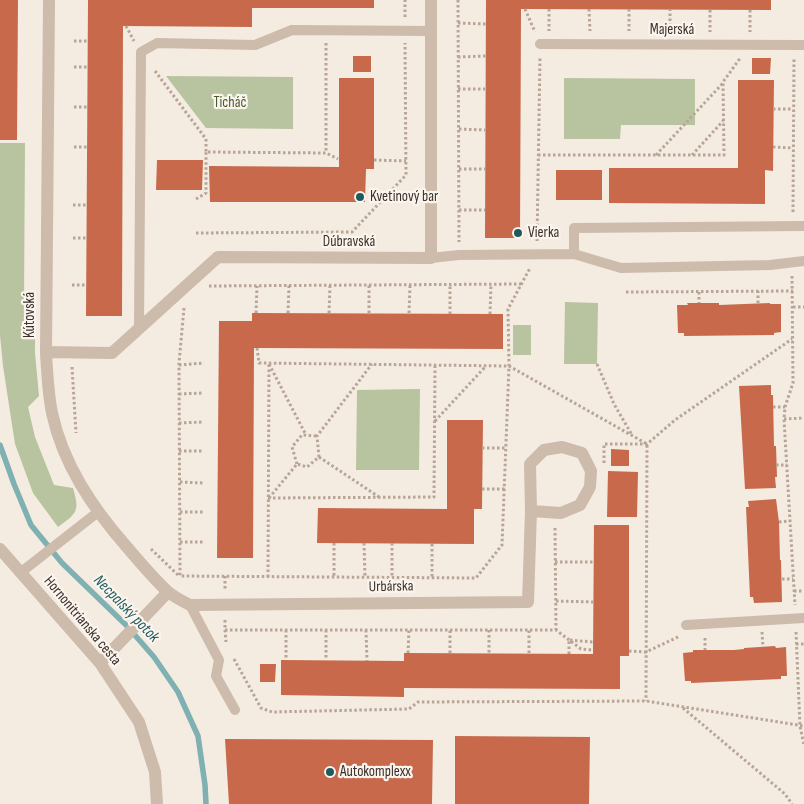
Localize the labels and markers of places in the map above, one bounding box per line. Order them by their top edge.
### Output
place label: Kvetinový bar [370,188,438,206]
marker: Kvetinový bar [354,191,366,203]
place label: Vierka [528,224,559,242]
marker: Vierka [512,227,524,239]
place label: Autokomplexx [340,763,411,781]
marker: Autokomplexx [324,766,336,778]

